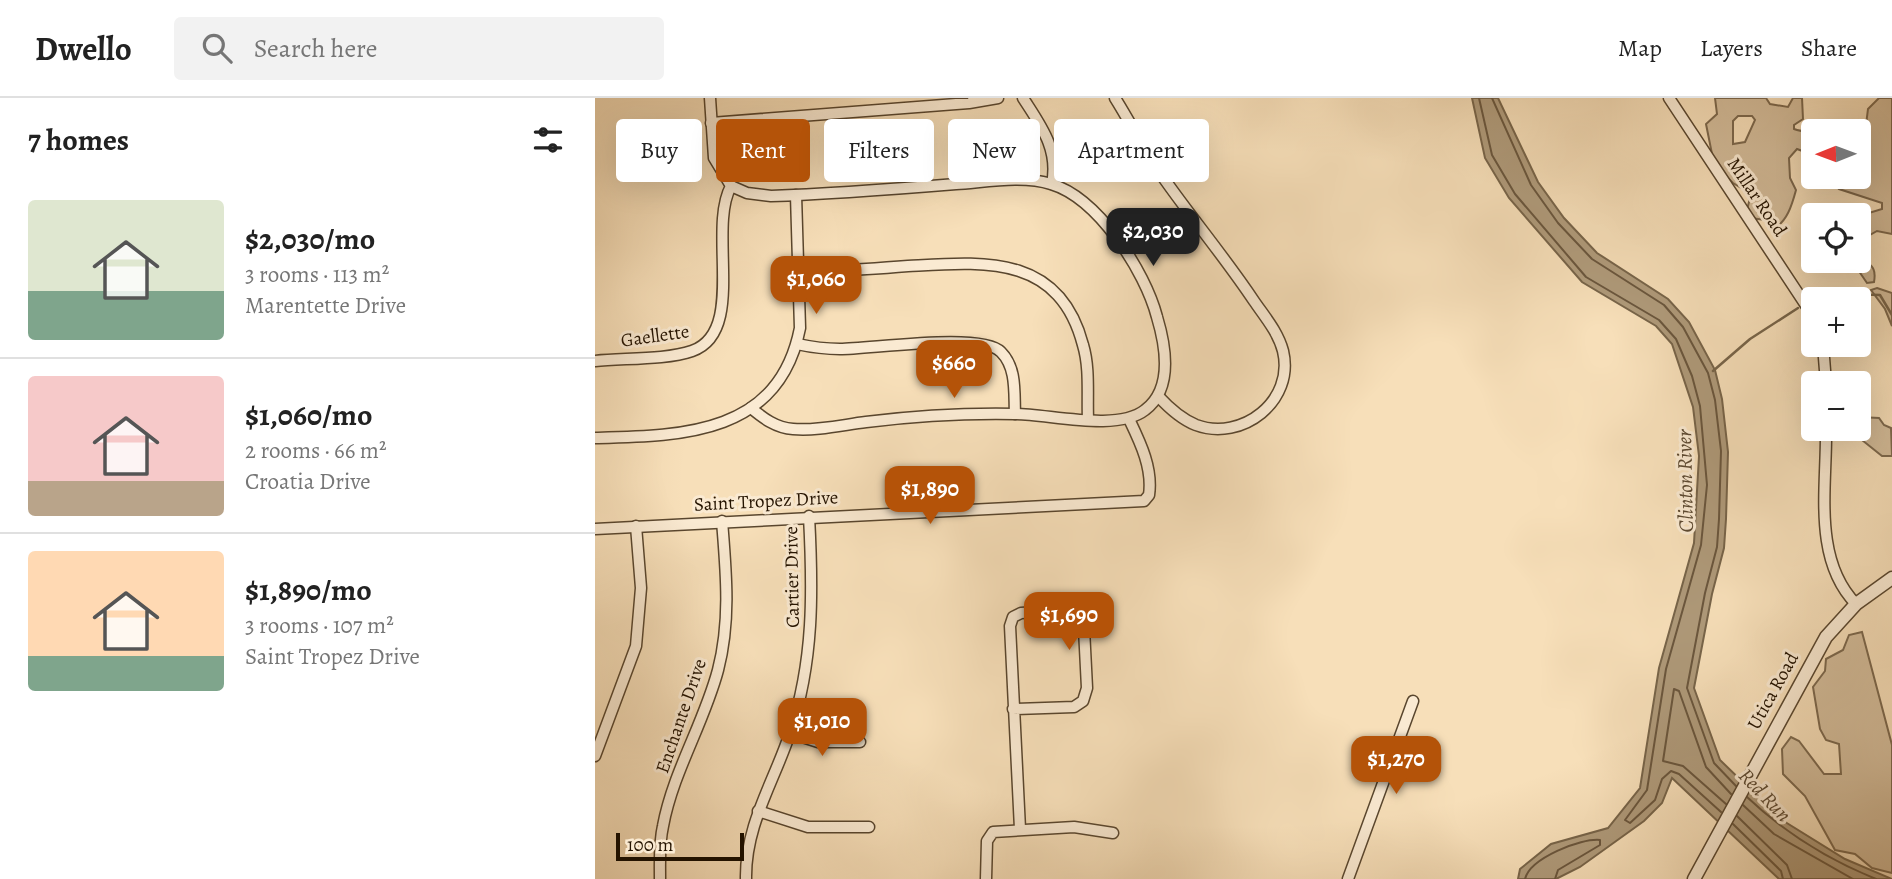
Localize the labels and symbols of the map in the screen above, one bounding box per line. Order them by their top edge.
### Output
north arrow [1801,119,1871,189]
street label: Millar Road [1721,152,1793,242]
pin: $2,030 [1096,208,1210,268]
pin: $1,060 [759,256,873,316]
street label: Gaellette [619,318,691,354]
pin: $660 [913,341,995,400]
water label: Clinton River [1670,429,1700,533]
pin: $1,890 [873,466,987,526]
street label: Saint Tropez Drive [693,484,839,518]
street label: Cartier Drive [778,526,806,628]
pin: $1,690 [1012,592,1126,652]
street label: Utica Road [1741,647,1805,734]
street label: Enchante Drive [649,655,713,777]
pin: $1,010 [765,698,879,758]
pin: $1,270 [1339,736,1453,796]
water label: Red Run [1732,762,1798,828]
scale bar [616,830,744,862]

